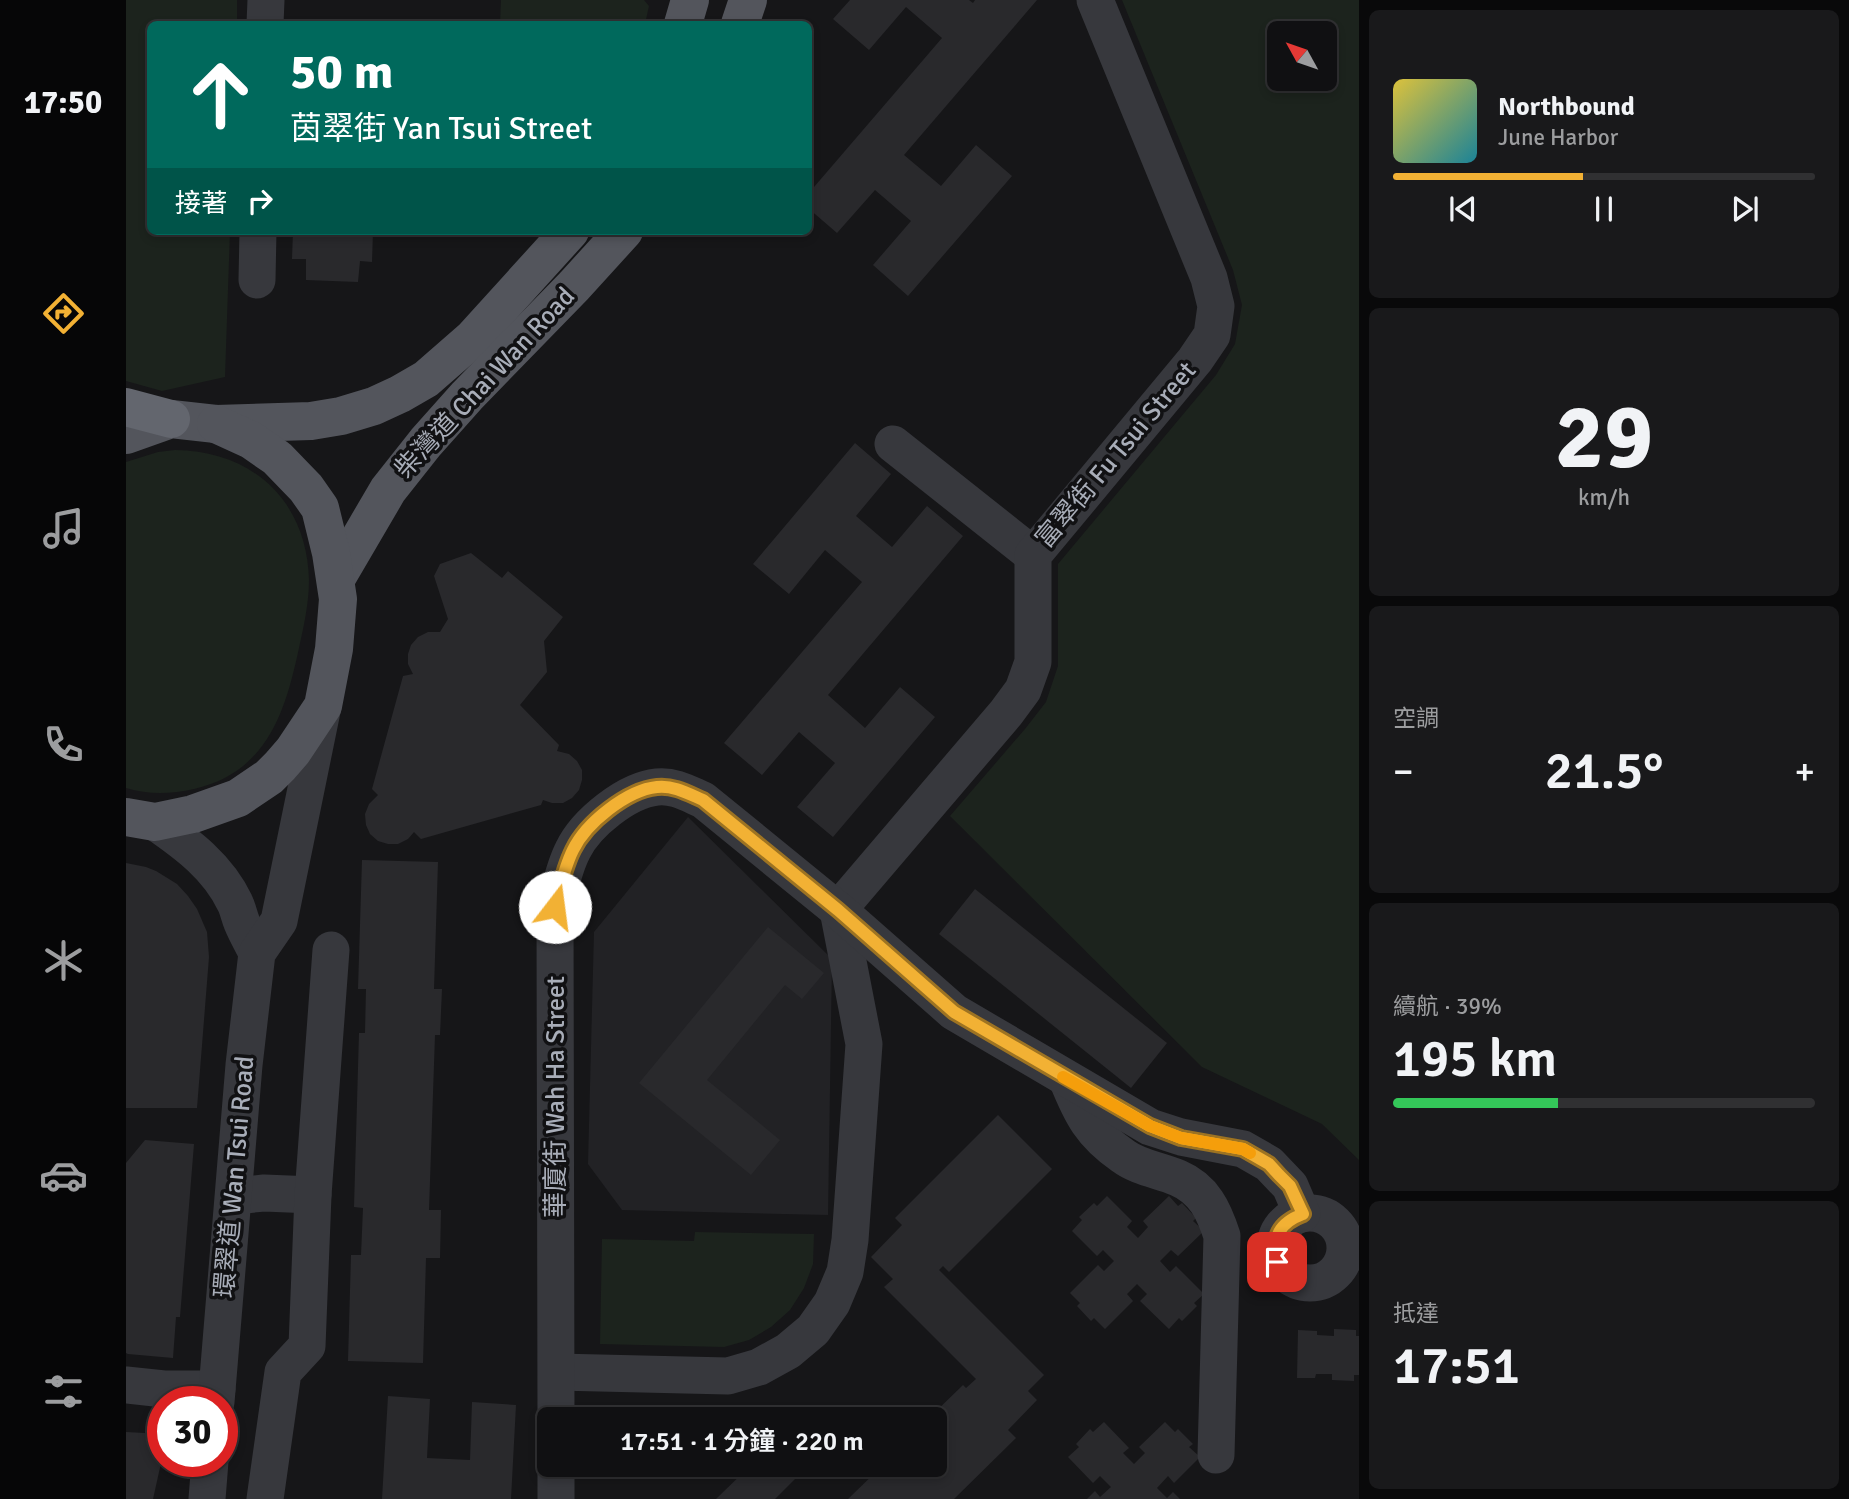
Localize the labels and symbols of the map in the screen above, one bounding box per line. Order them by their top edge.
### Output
north arrow [1267,21,1337,91]
street label: 柴灣道 Chai Wan Road [388,281,582,485]
street label: 富翠街 Fu Tsui Street [1029,355,1203,555]
position arrow [518,870,592,944]
street label: 華廈街 Wah Ha Street [540,976,572,1218]
street label: 環翠道 Wan Tsui Road [208,1055,262,1299]
pin [1247,1232,1307,1292]
speed limit sign: 30 [147,1386,238,1477]

